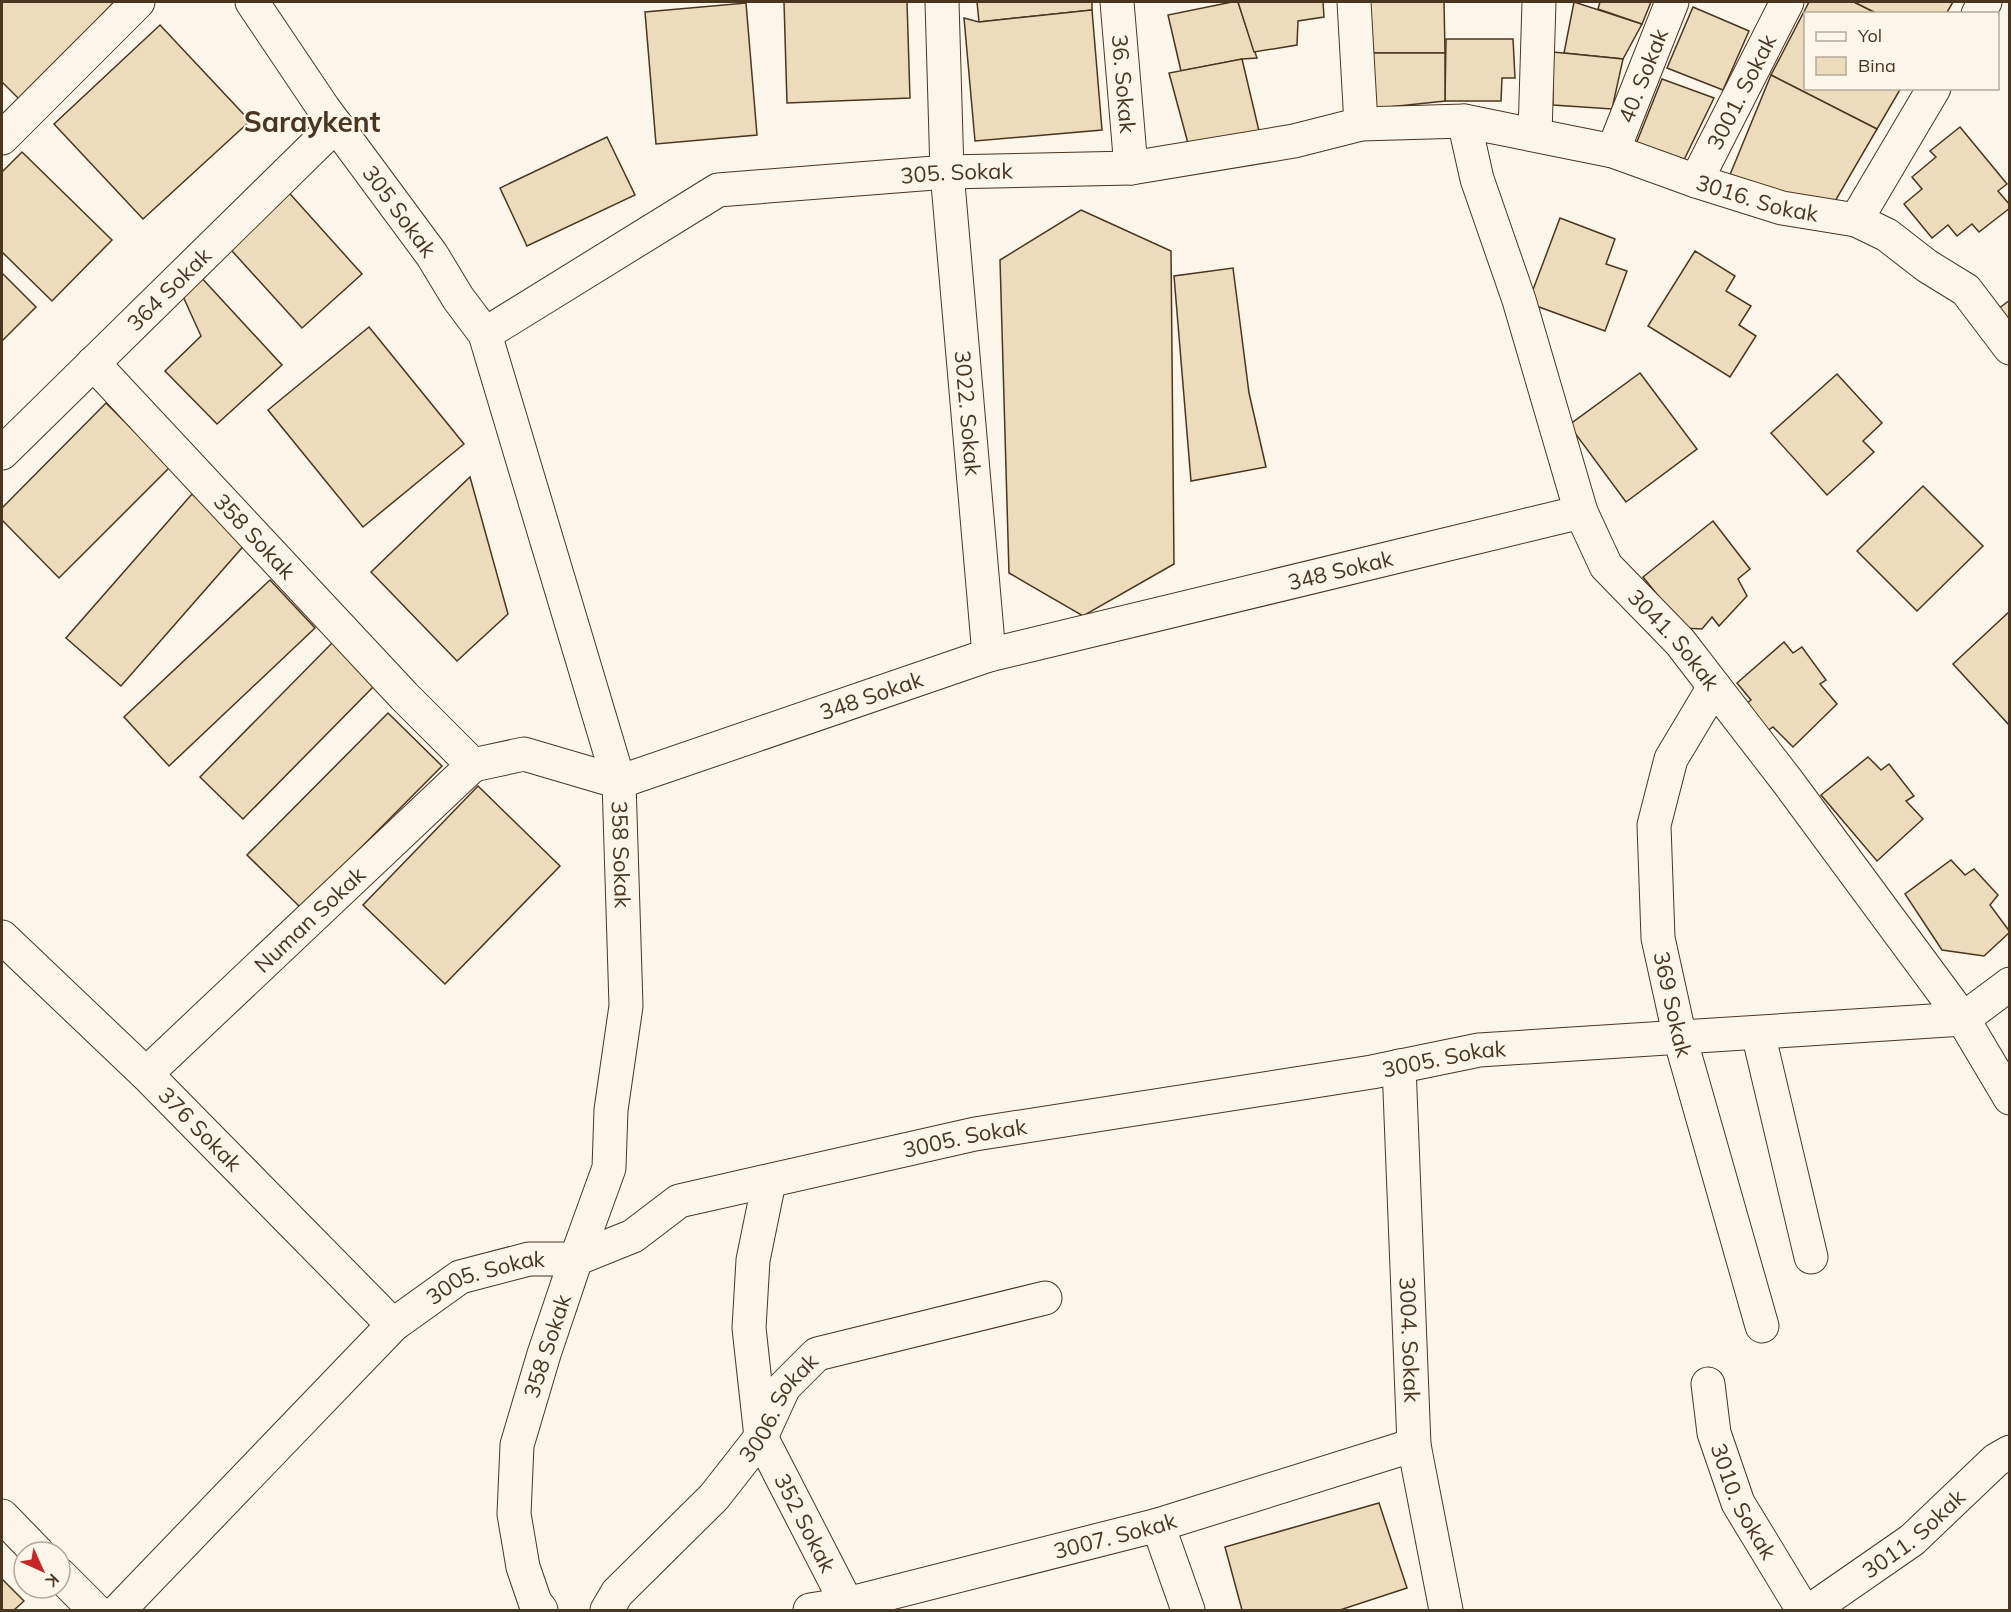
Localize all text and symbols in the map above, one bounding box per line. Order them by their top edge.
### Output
legend [1804,12,1999,90]
street label: 40. Sokak [1612,24,1674,127]
text: Yol [1857,24,1882,47]
street label: 3001. Sokak [1700,29,1783,154]
street label: 36. Sokak [1106,33,1142,135]
text: Bina [1858,54,1896,77]
district label: Saraykent [244,104,381,139]
street label: 305. Sokak [899,157,1014,190]
street label: 305 Sokak [356,160,443,263]
street label: 3016. Sokak [1693,168,1821,228]
street label: 364 Sokak [121,241,218,337]
street label: 3022. Sokak [949,349,987,477]
street label: 358 Sokak [208,487,302,585]
street label: 348 Sokak [1285,544,1396,596]
street label: 3041. Sokak [1622,583,1726,696]
street label: 348 Sokak [816,665,927,726]
street label: 358 Sokak [606,800,637,909]
street label: Numan Sokak [248,860,371,979]
street label: 369 Sokak [1647,949,1699,1061]
street label: 3005. Sokak [1379,1034,1507,1084]
street label: 376 Sokak [153,1081,248,1178]
street label: 3005. Sokak [900,1112,1029,1164]
street label: 3005. Sokak [420,1244,545,1311]
street label: 3004. Sokak [1393,1276,1426,1404]
street label: 358 Sokak [517,1290,577,1401]
street label: 3006. Sokak [733,1347,824,1468]
street label: 3010. Sokak [1705,1440,1783,1565]
street label: 352 Sokak [768,1469,843,1578]
street label: 3011. Sokak [1857,1483,1971,1584]
street label: 3007. Sokak [1051,1506,1180,1565]
north arrow [12,1540,72,1600]
text: K [41,1570,63,1592]

